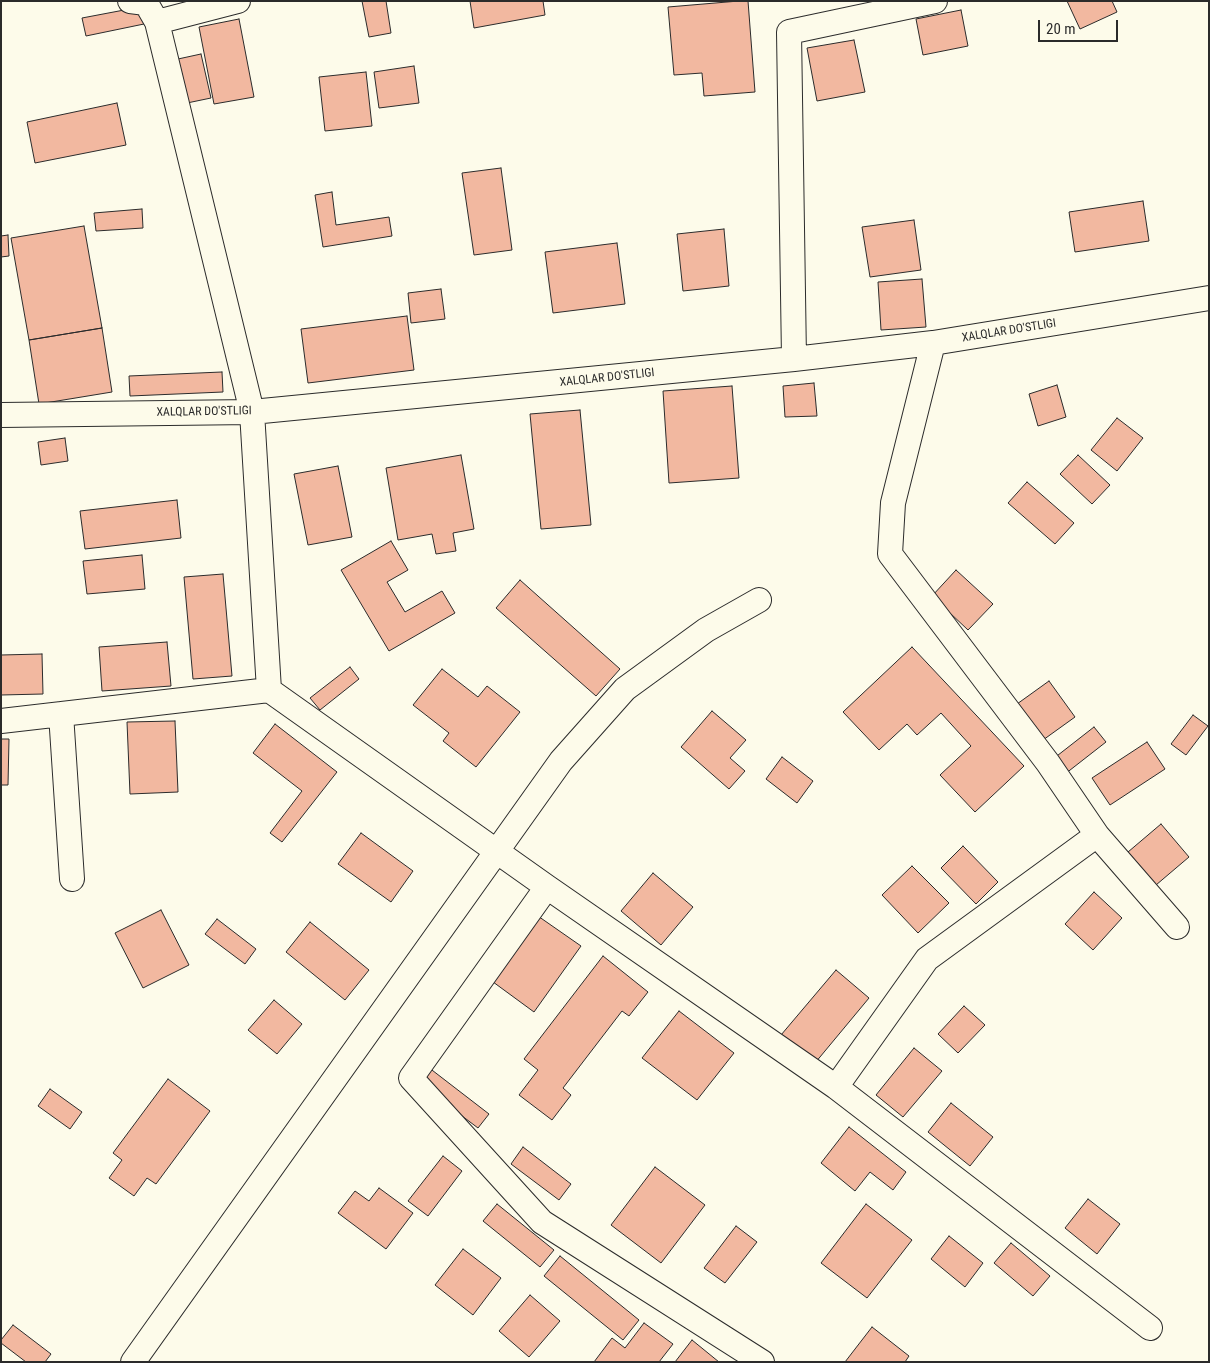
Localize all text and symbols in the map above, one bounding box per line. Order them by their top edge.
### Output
scale bar [1040,10,1120,42]
text: 20 m [1046,20,1076,38]
street label: XALQLAR DO'STLIGI [961,316,1057,346]
street label: XALQLAR DO'STLIGI [559,366,655,390]
street label: XALQLAR DO'STLIGI [156,404,252,420]

